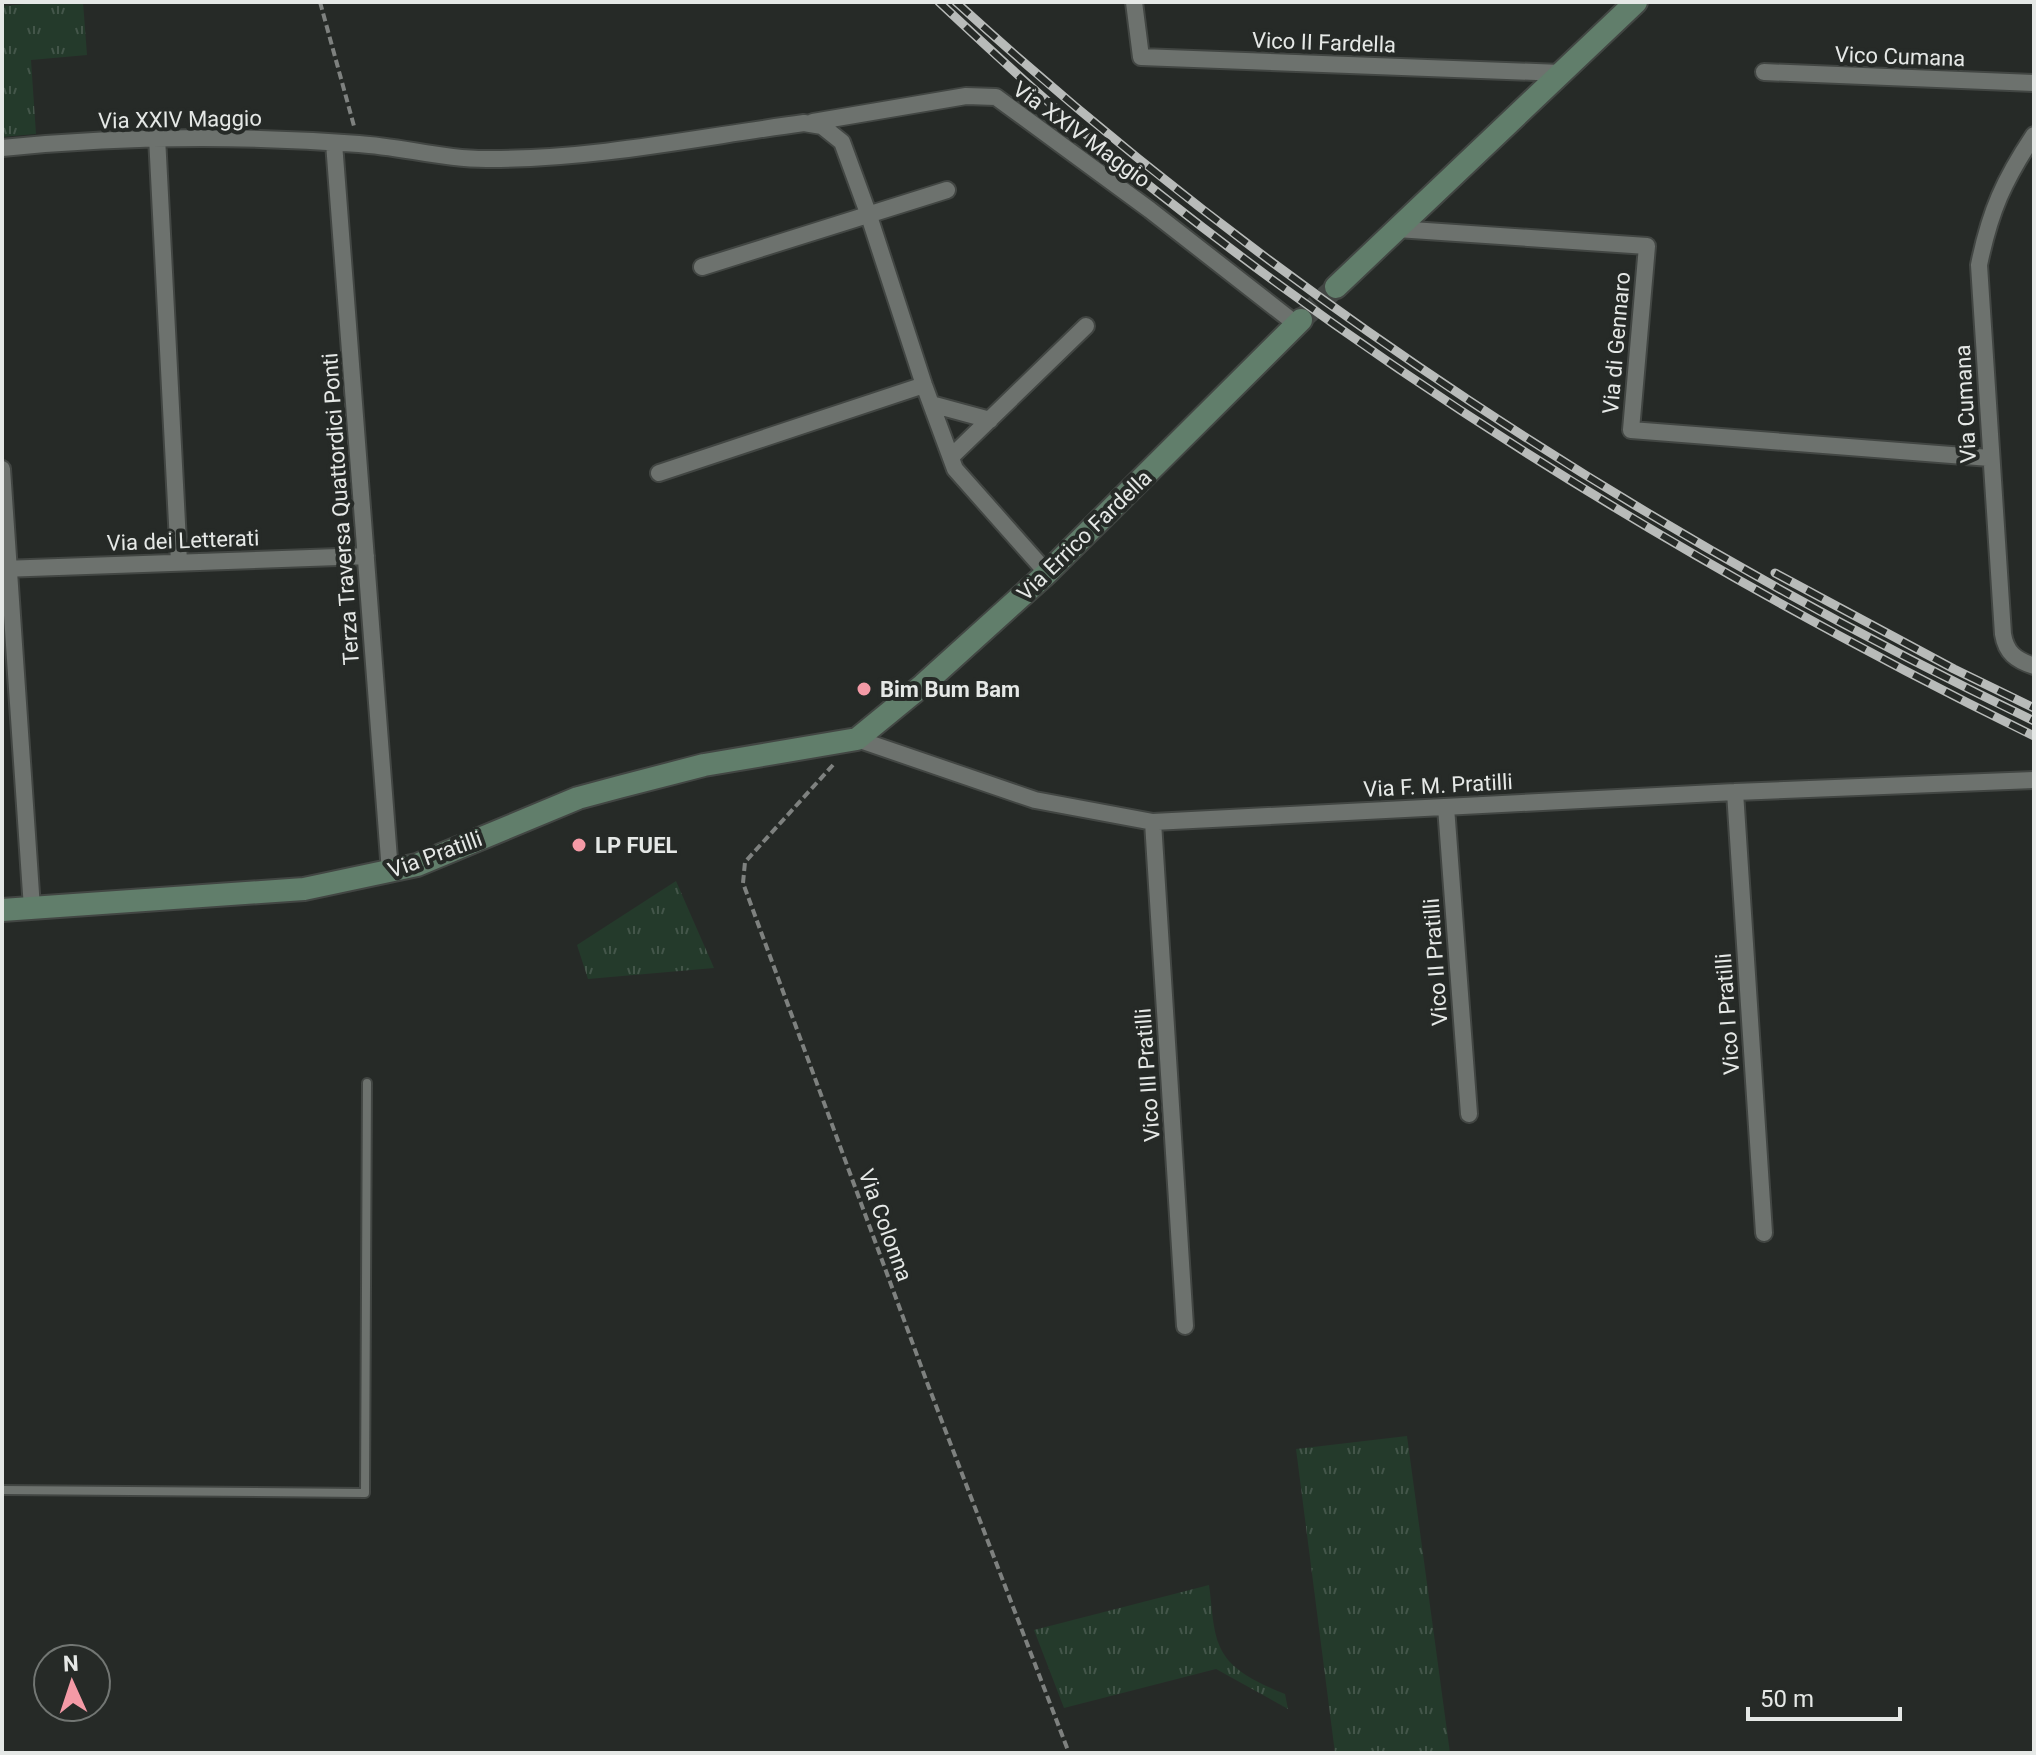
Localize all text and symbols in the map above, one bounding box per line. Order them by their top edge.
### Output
street label: Vico II Fardella [1252,27,1396,58]
street label: Vico Cumana [1834,42,1966,71]
street label: Via XXIV Maggio [1008,76,1155,193]
street label: Via XXIV Maggio [98,106,262,133]
street label: Via di Gennaro [1598,271,1635,415]
street label: Via Cumana [1950,344,1981,464]
street label: Terza Traversa Quattordici Ponti [317,352,364,666]
street label: Via Errico Fardella [1012,465,1157,606]
street label: Via dei Letterati [106,525,260,556]
place label: Bim Bum Bam [880,677,1020,702]
marker: Bim Bum Bam [855,680,873,698]
street label: Via F. M. Pratilli [1363,769,1513,802]
street label: Via Pratilli [385,826,486,883]
place label: LP FUEL [595,833,678,858]
marker: LP FUEL [570,836,588,854]
street label: Vico II Pratilli [1419,897,1452,1027]
street label: Vico I Pratilli [1711,952,1744,1076]
street label: Vico III Pratilli [1130,1007,1165,1143]
street label: Via Colonna [854,1166,917,1285]
north arrow [32,1643,112,1723]
text: N [63,1651,79,1676]
scale bar [1748,1671,1900,1721]
text: 50 m [1760,1685,1814,1713]

